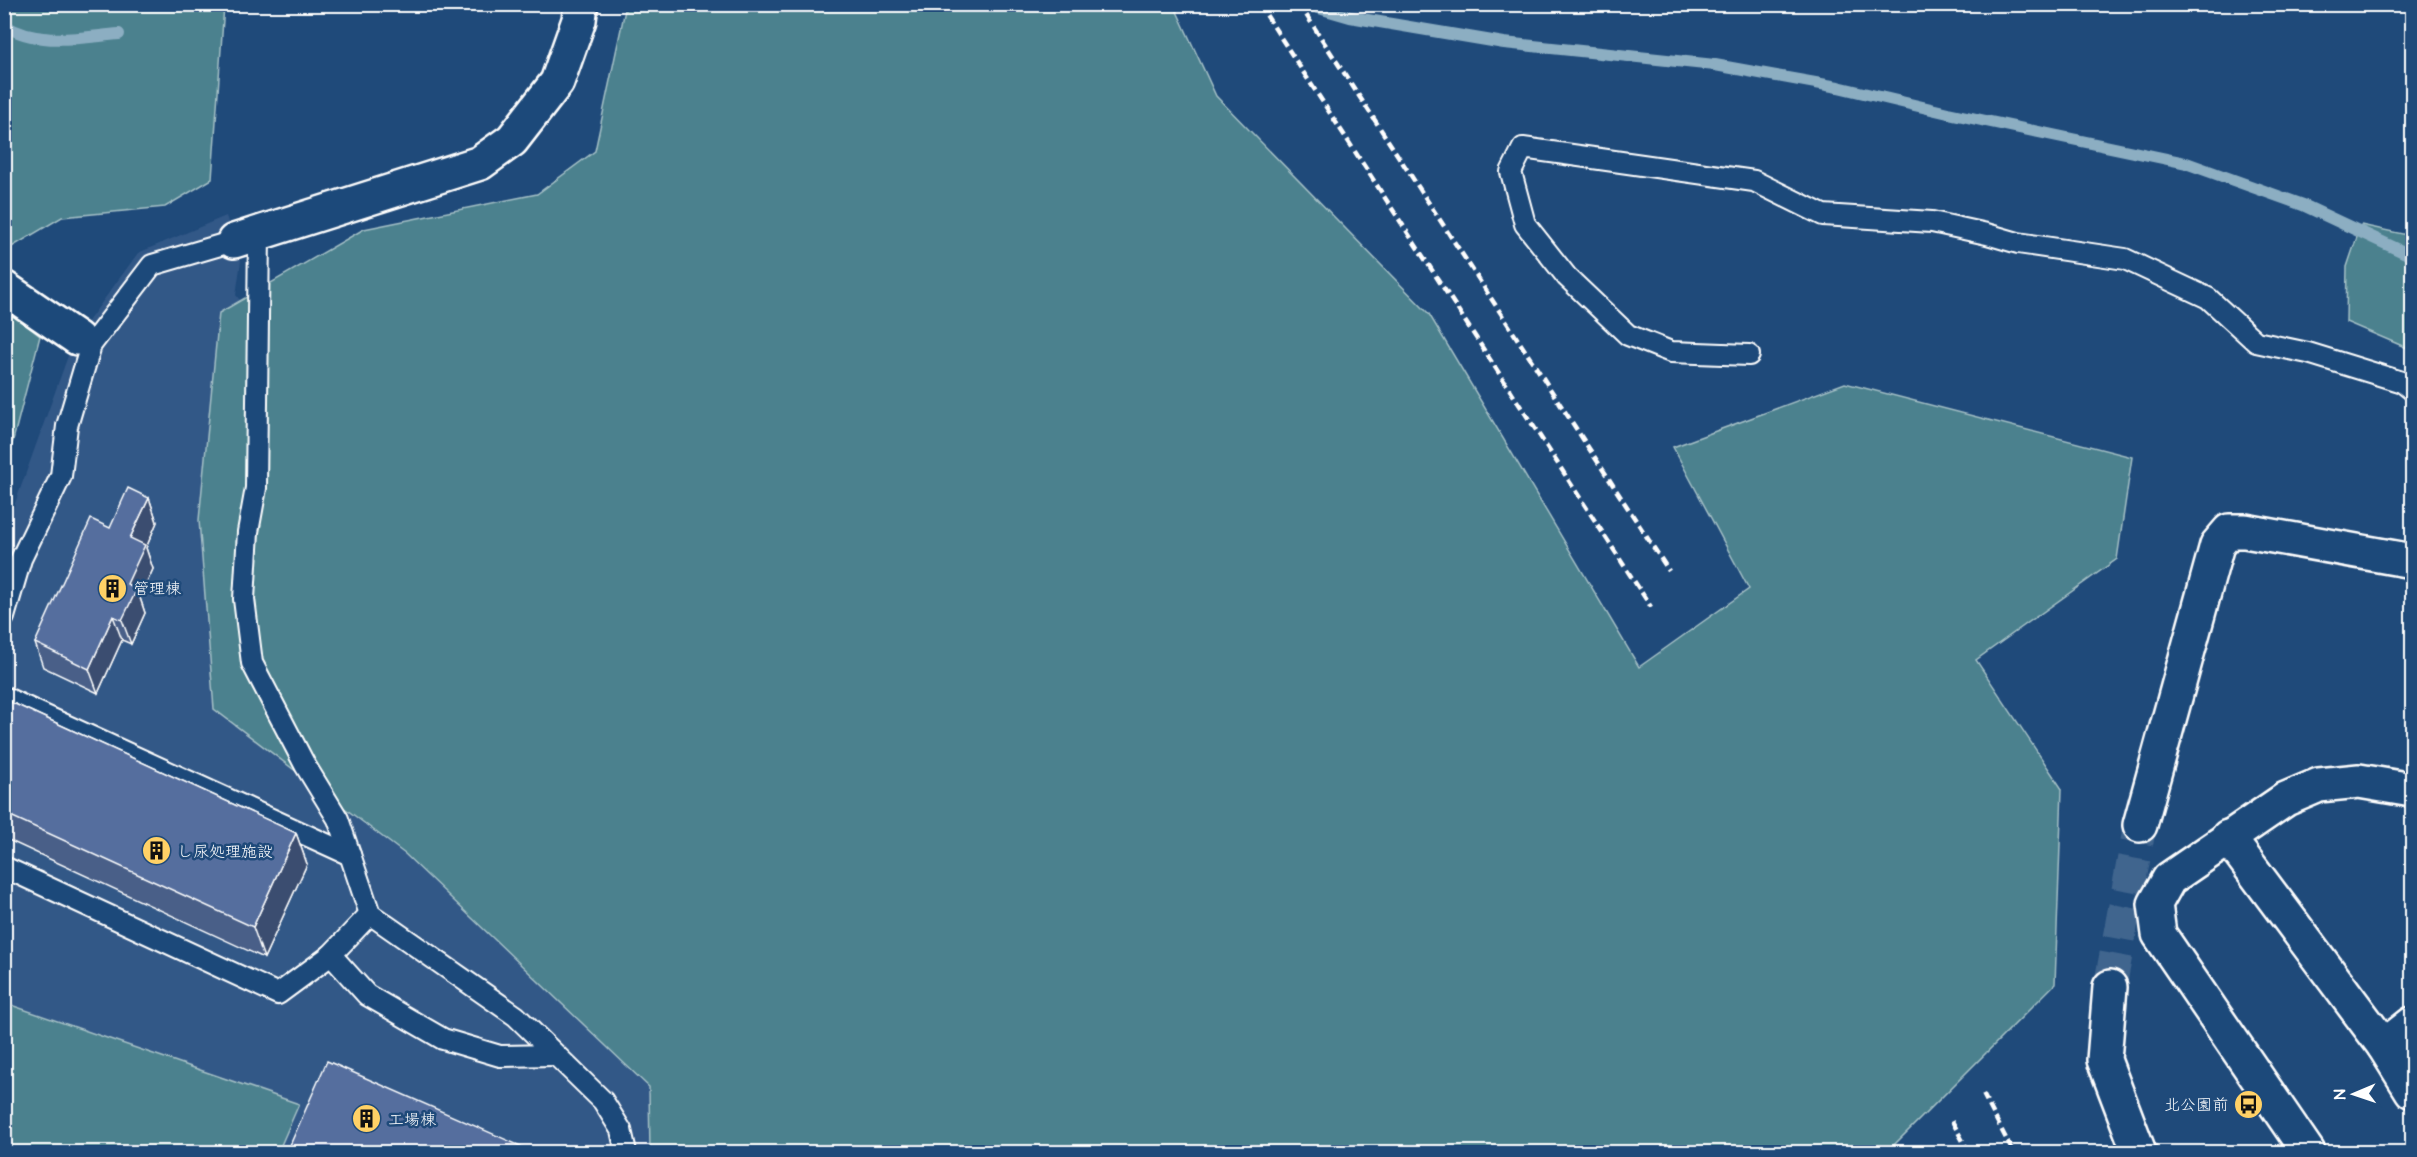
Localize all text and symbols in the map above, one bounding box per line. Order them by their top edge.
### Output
building icon: 管理棟 [96,572,128,604]
place label: 管理棟 [133,578,181,600]
building icon: し尿処理施設 [140,835,172,867]
place label: し尿処理施設 [177,841,273,863]
north arrow [2324,1064,2384,1124]
bus stop icon: 北公園前 [2233,1088,2265,1120]
text: N [2329,1089,2351,1100]
place label: 北公園前 [2164,1094,2228,1116]
building icon: 工場棟 [351,1103,383,1135]
place label: 工場棟 [388,1109,436,1131]

